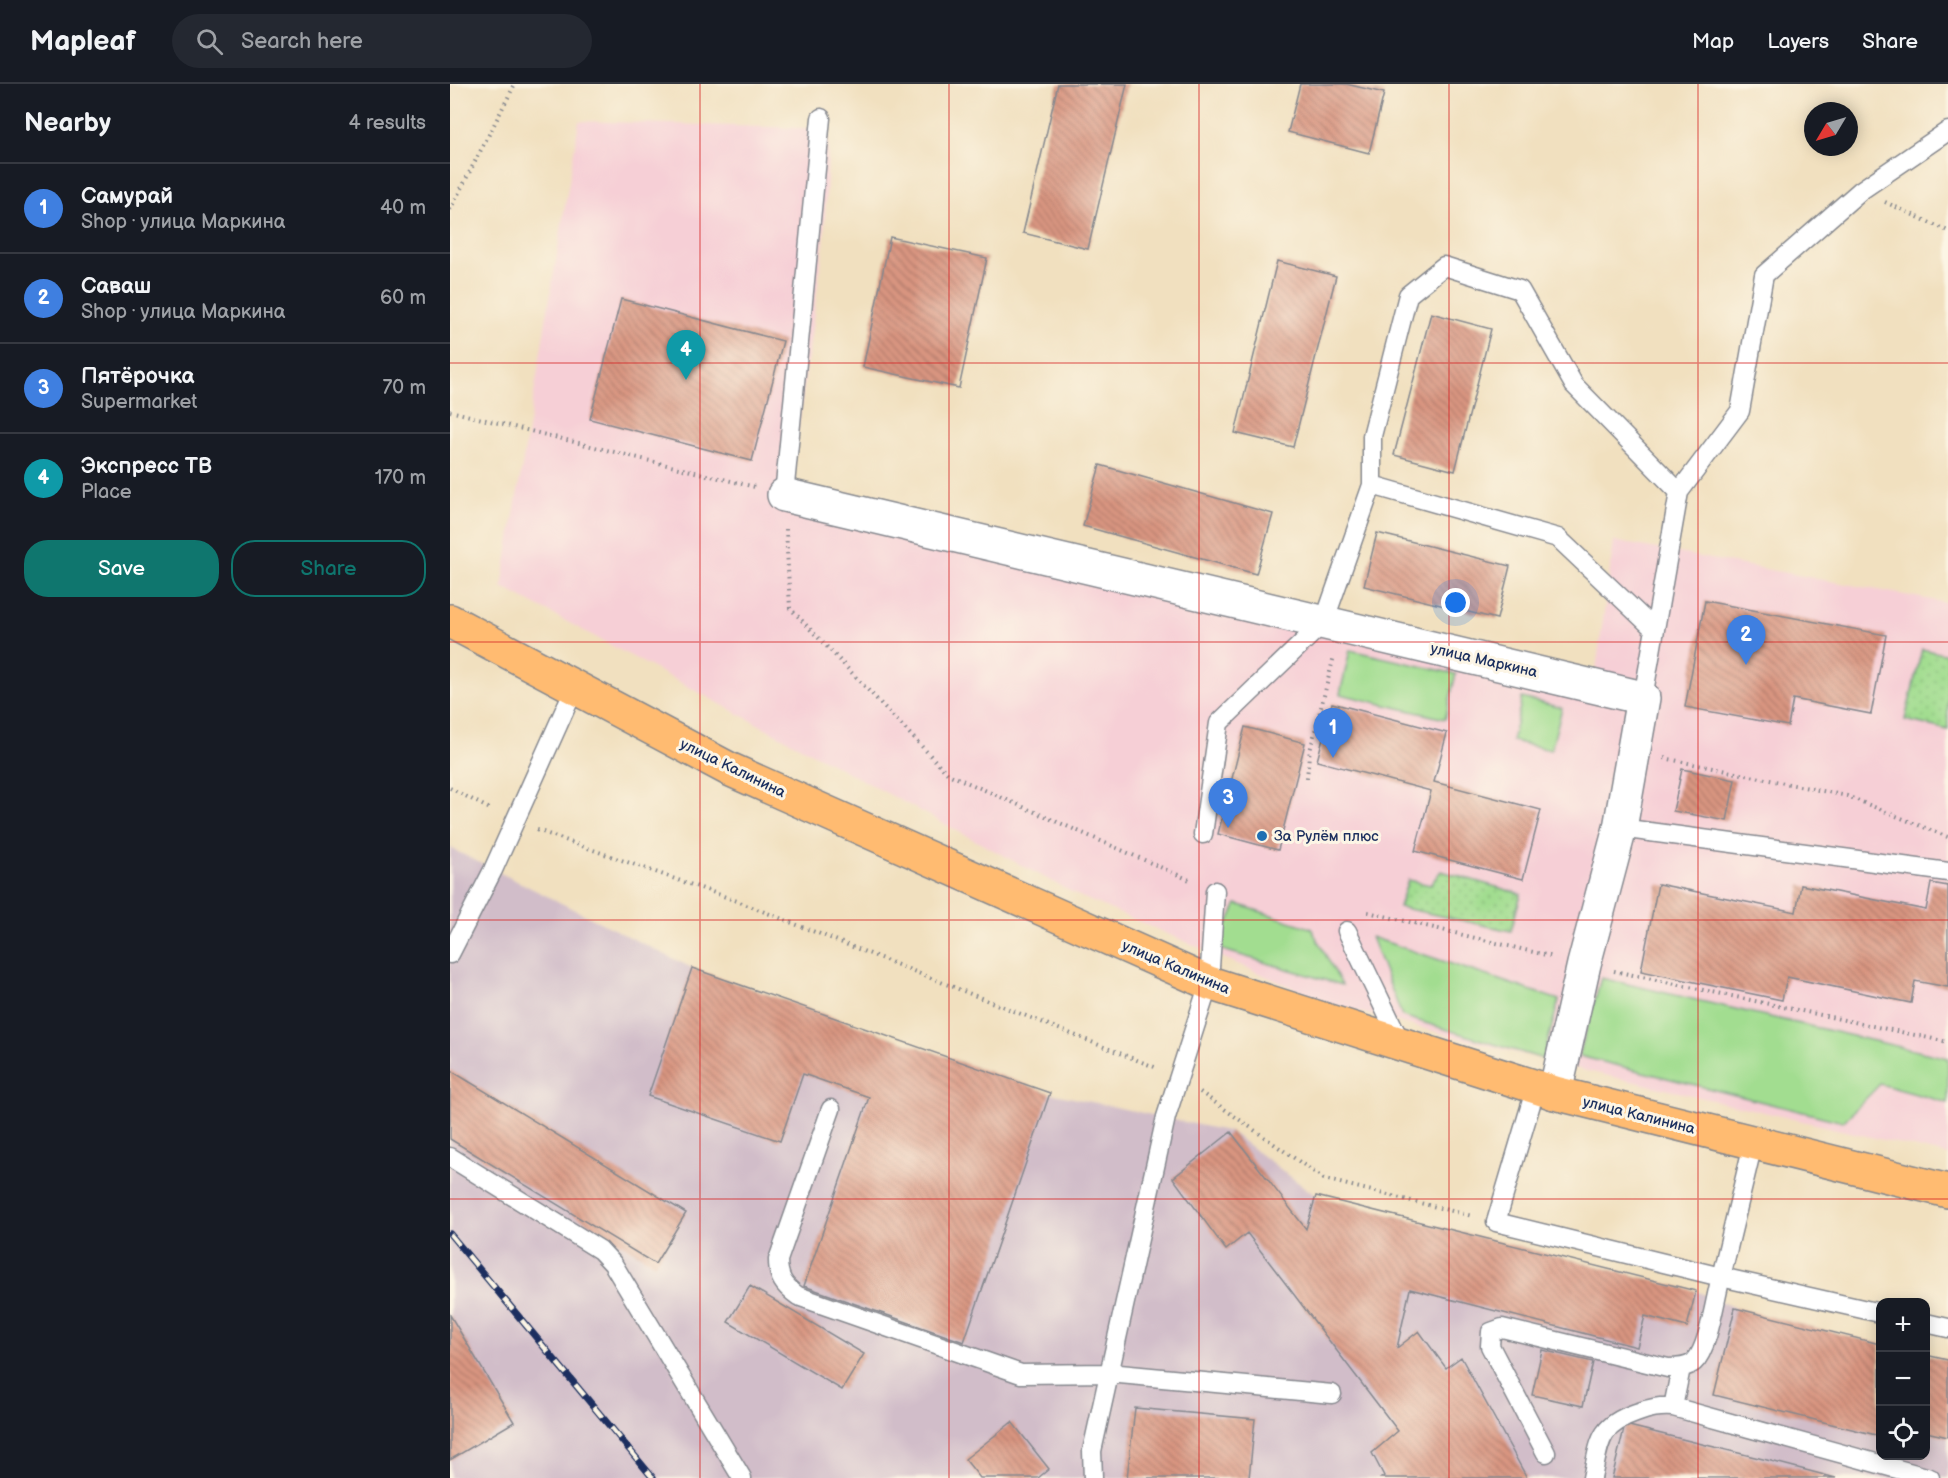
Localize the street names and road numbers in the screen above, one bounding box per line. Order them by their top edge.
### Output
street label: улица Маркина [1429,639,1539,682]
street label: улица Калинина [677,735,789,802]
street label: улица Калинина [1119,936,1233,999]
street label: улица Калинина [1581,1092,1697,1139]

